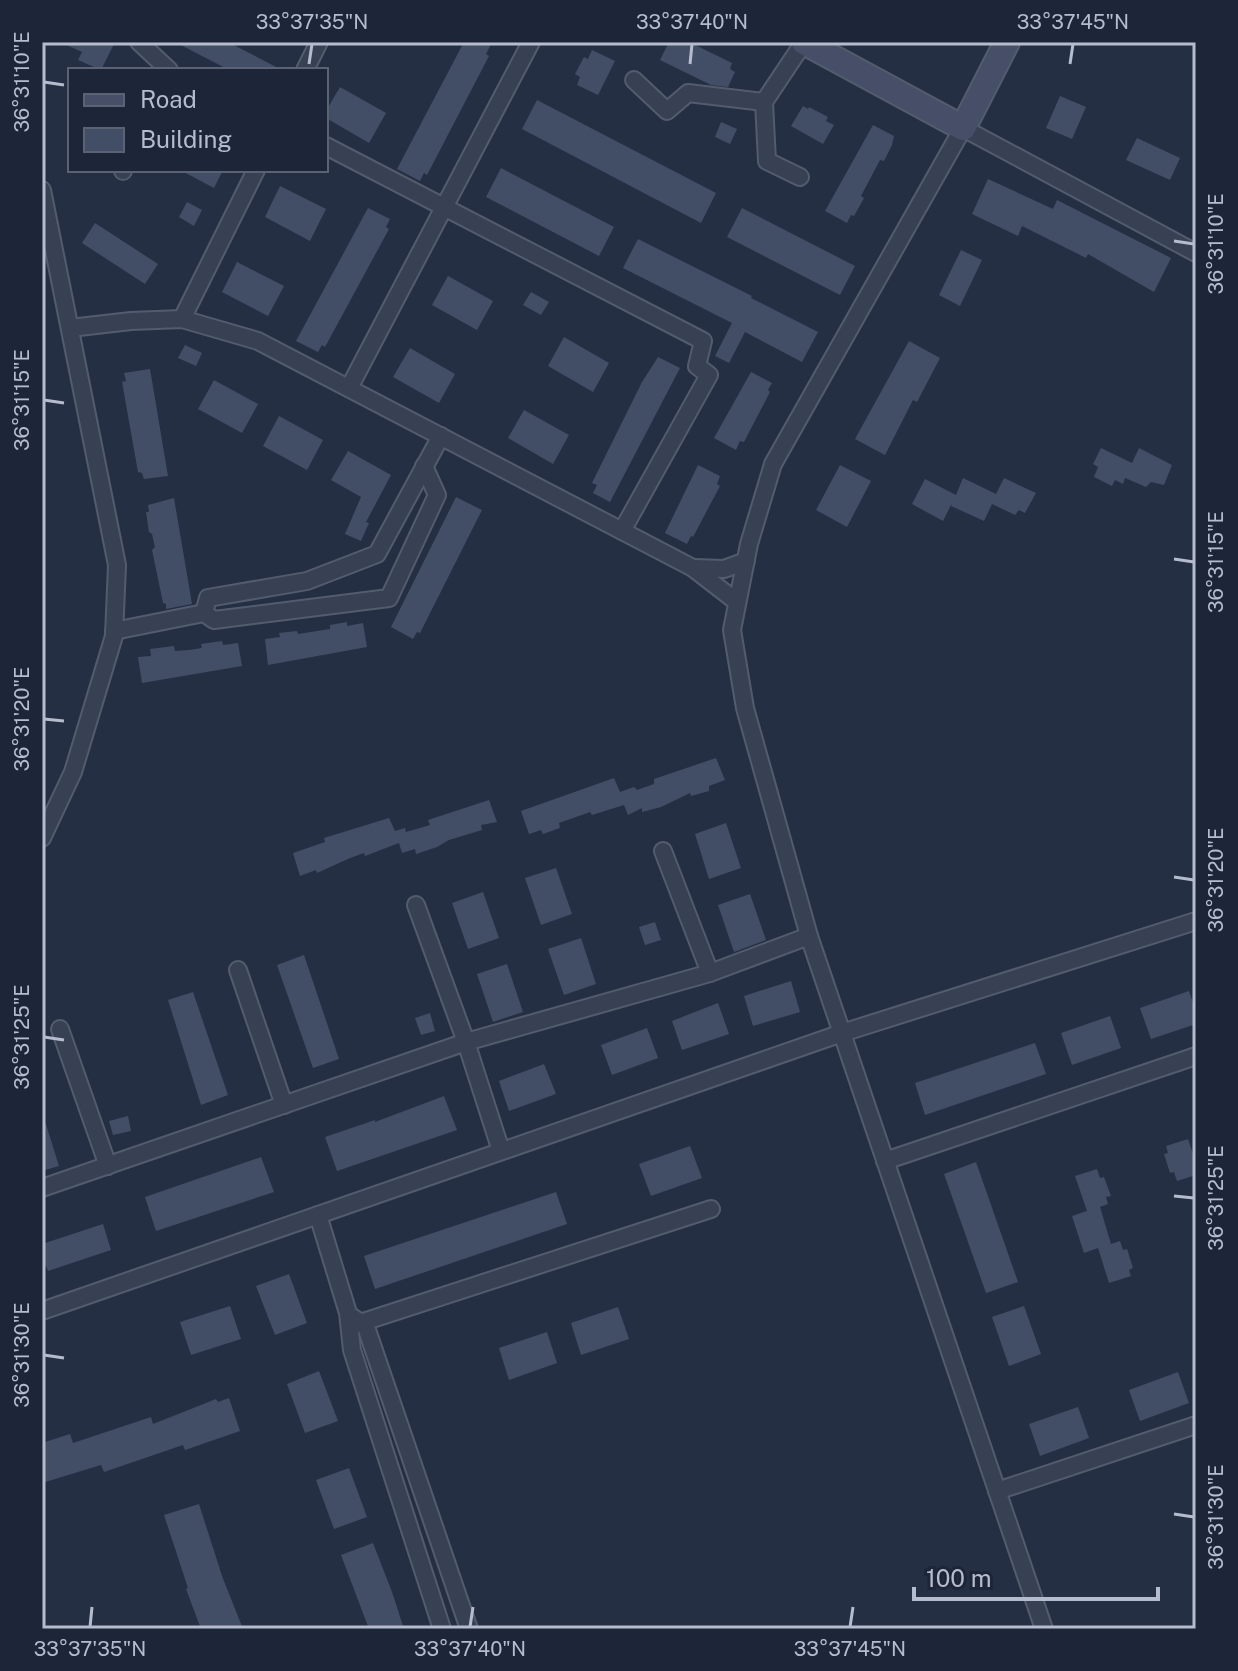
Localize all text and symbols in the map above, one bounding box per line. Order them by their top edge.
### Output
text: 33°37'35"N [256,10,368,34]
text: 33°37'40"N [636,10,748,34]
text: 33°37'45"N [1017,10,1129,34]
text: 36°31'10"E [10,31,34,133]
legend [68,68,328,172]
text: Road [140,85,197,113]
text: Building [140,125,232,153]
text: 36°31'10"E [1204,193,1228,295]
text: 36°31'15"E [10,349,34,451]
text: 36°31'15"E [1204,511,1228,613]
text: 36°31'20"E [10,667,34,771]
text: 36°31'20"E [1204,828,1228,932]
text: 36°31'25"E [10,984,34,1090]
text: 36°31'25"E [1204,1145,1228,1251]
text: 36°31'30"E [10,1302,34,1408]
text: 36°31'30"E [1204,1464,1228,1570]
scale bar [914,1551,1158,1601]
text: 100 m [926,1564,992,1592]
text: 33°37'35"N [34,1637,146,1661]
text: 33°37'40"N [414,1637,526,1661]
text: 33°37'45"N [794,1637,906,1661]

